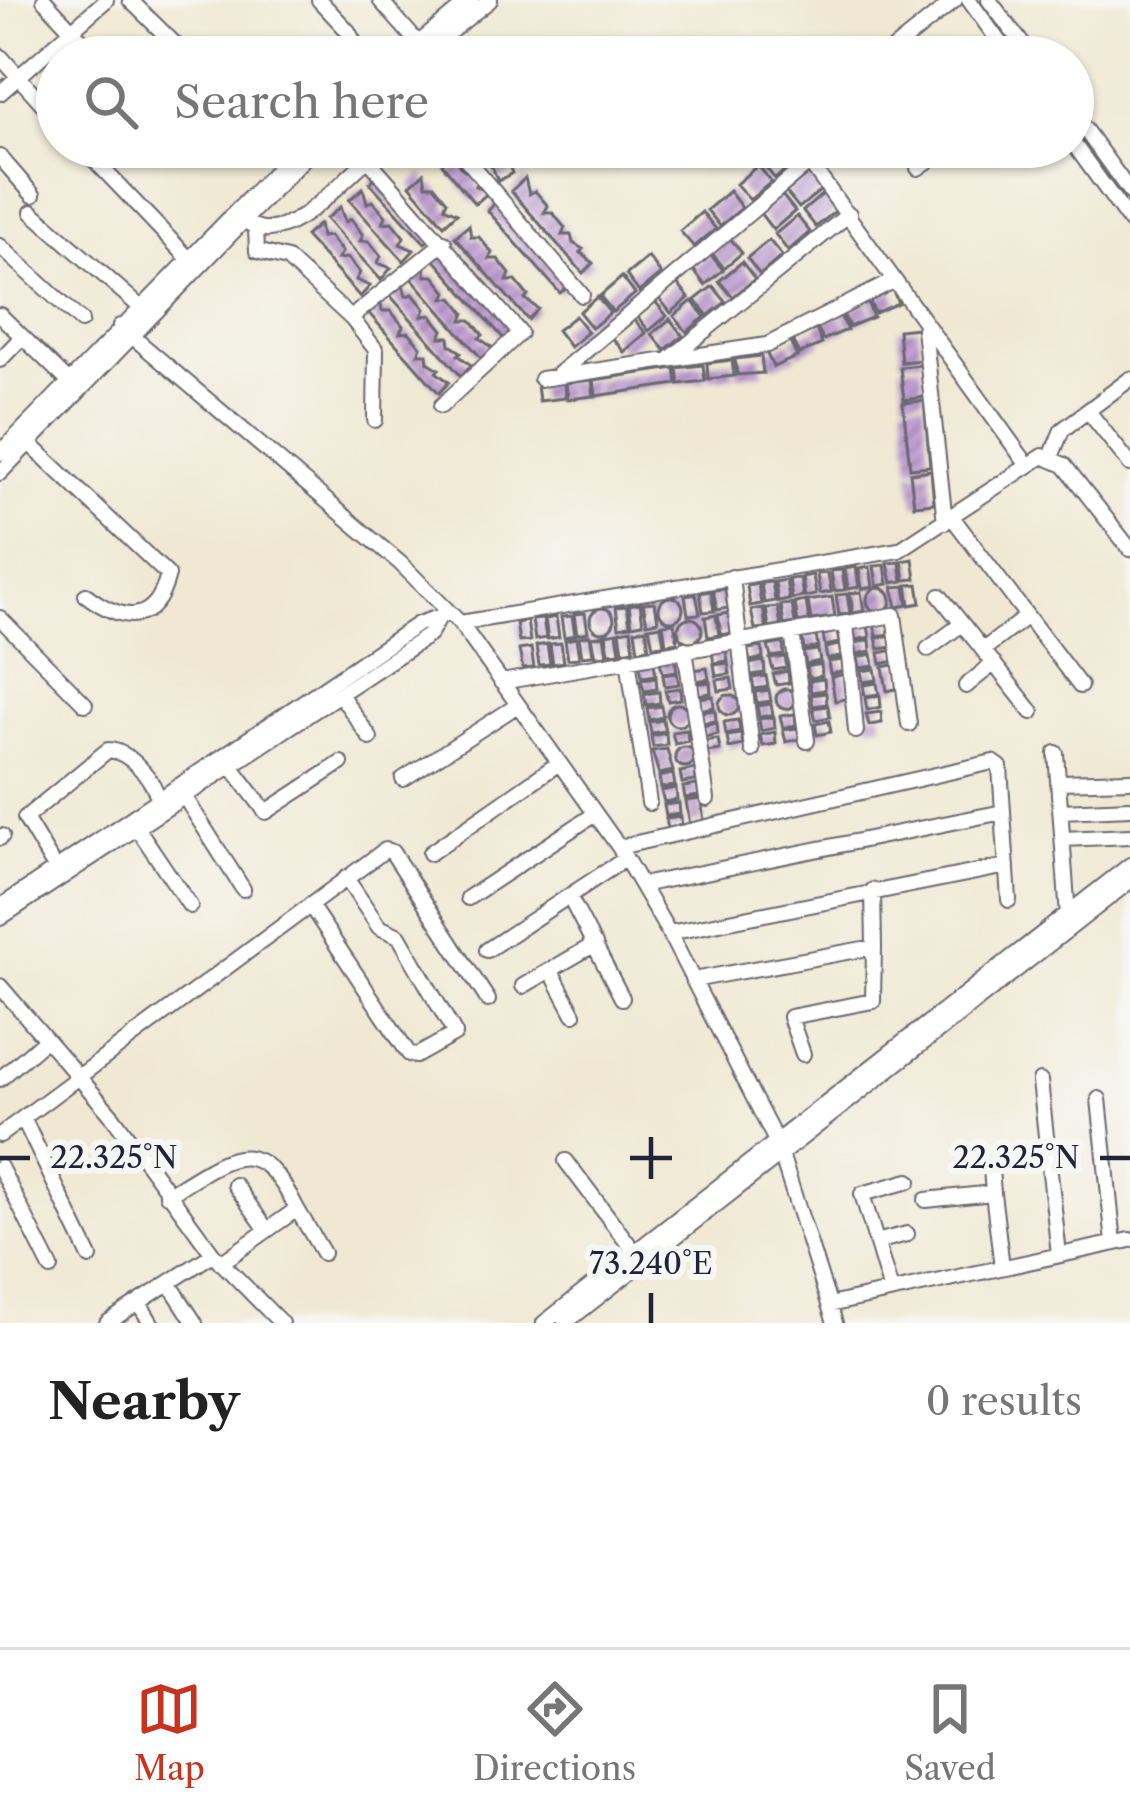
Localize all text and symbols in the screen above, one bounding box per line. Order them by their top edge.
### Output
search box [36,36,1094,168]
icon: search [78,69,144,135]
text: Search here [174,74,429,130]
text: 22.325°N [50,1139,178,1176]
text: 22.325°N [952,1139,1080,1176]
text: 73.240°E [589,1245,713,1282]
text: Nearby [48,1370,240,1432]
text: 0 results [926,1377,1082,1425]
tab: Map [134,1676,205,1789]
tab: Directions [473,1676,636,1789]
tab: Saved [904,1676,996,1789]

